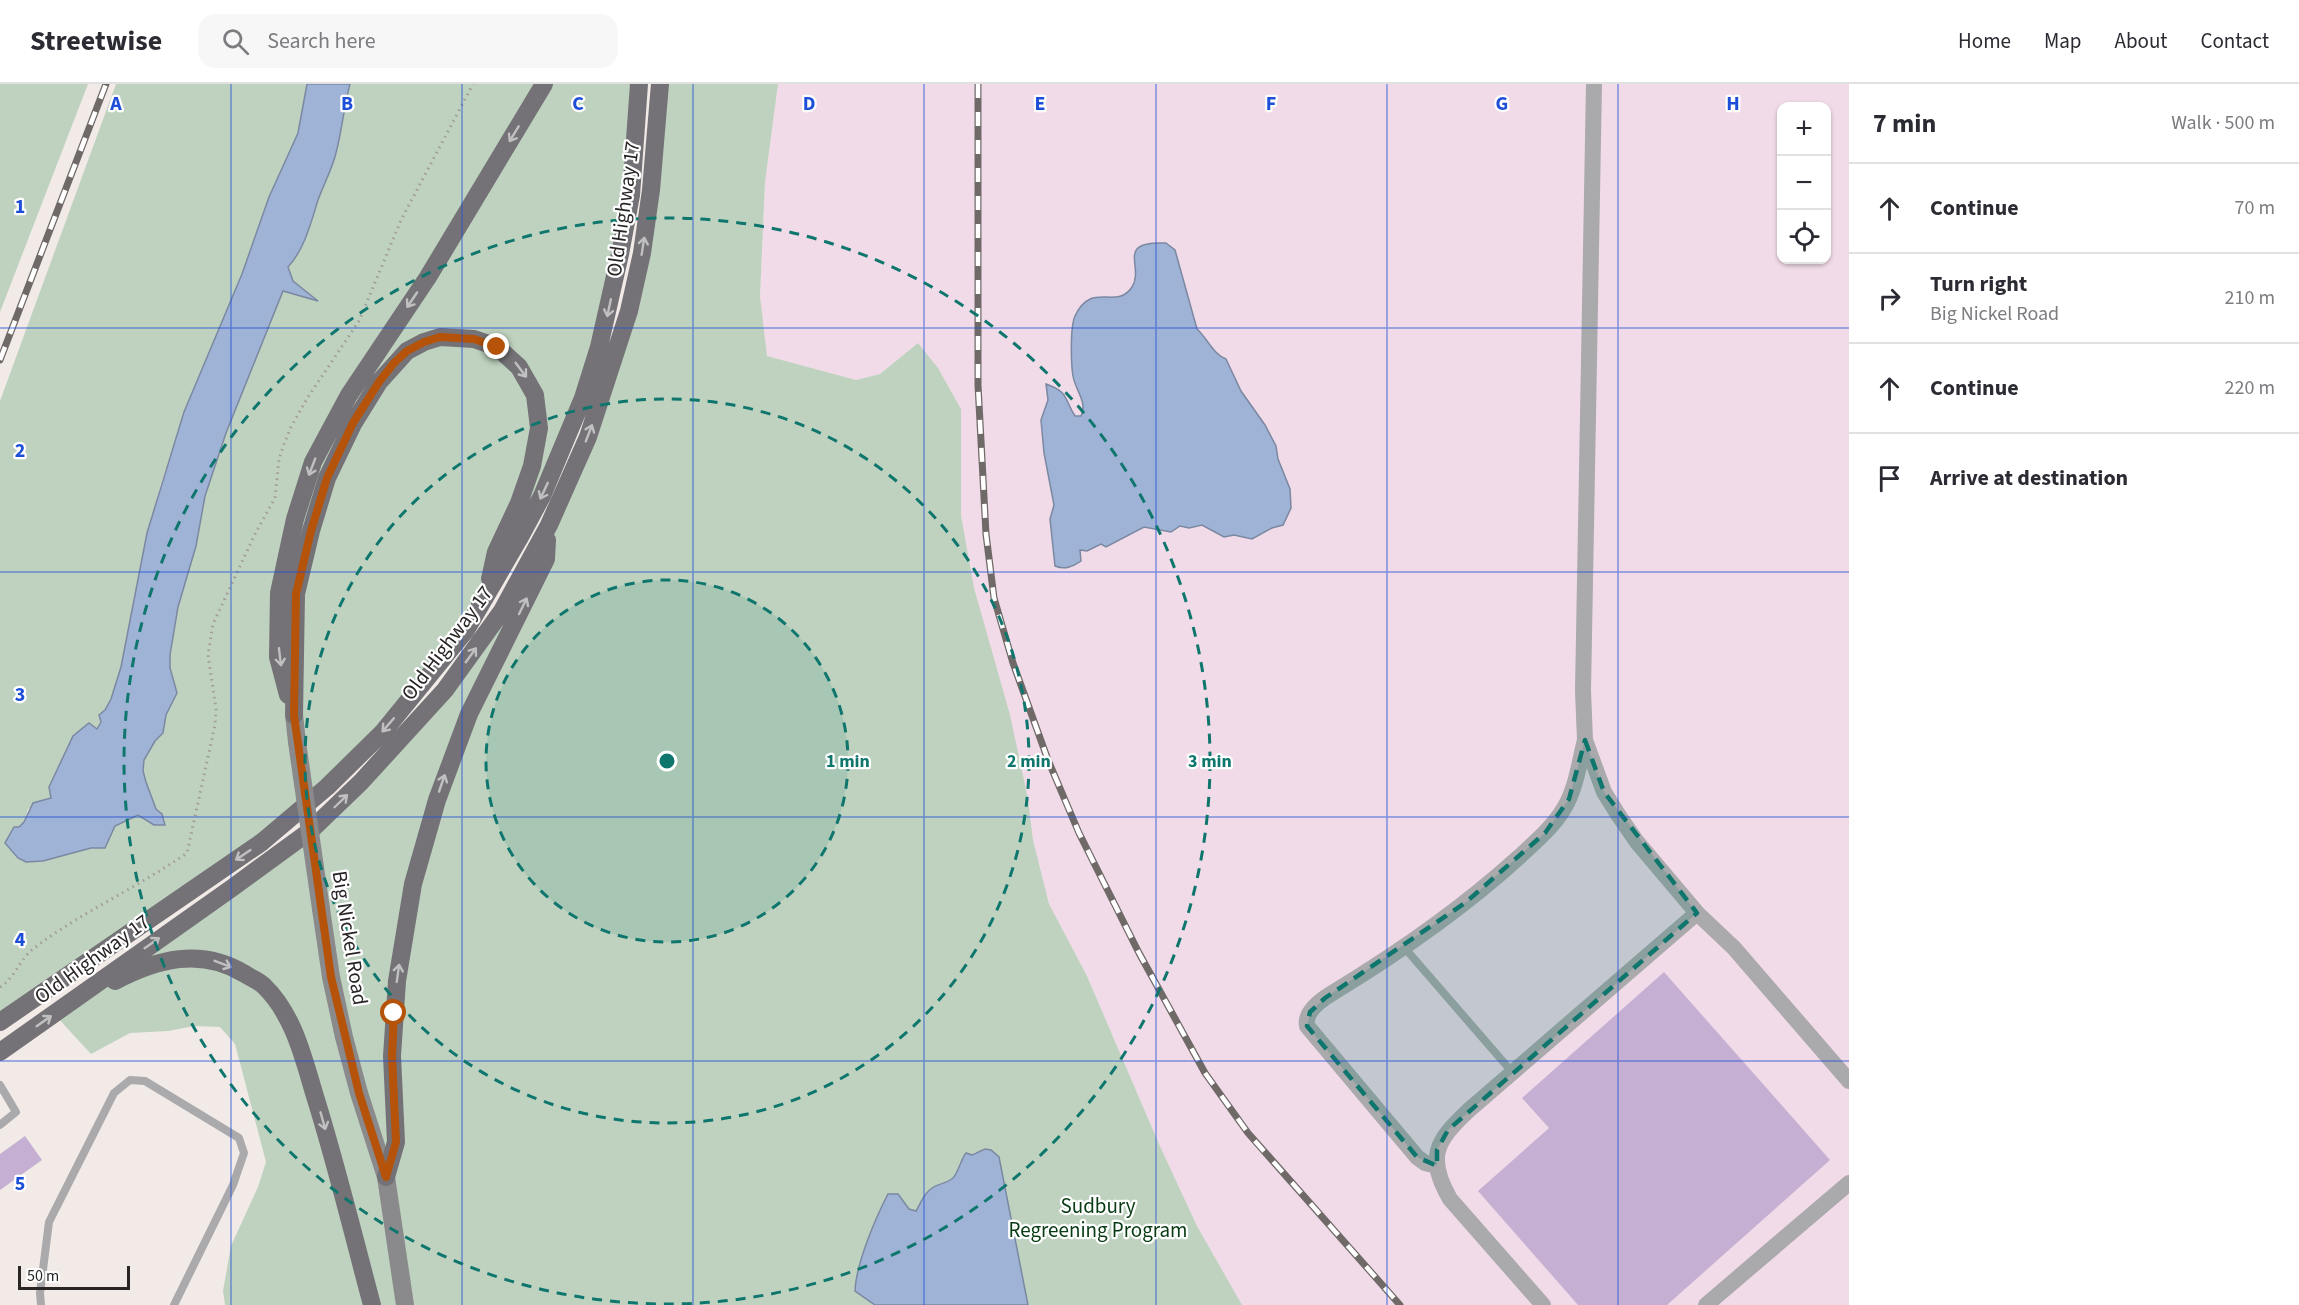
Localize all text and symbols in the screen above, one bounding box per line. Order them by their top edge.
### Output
search box [198,14,618,68]
text: Streetwise [30,21,162,61]
icon: search [219,25,252,58]
text: Search here [267,25,376,57]
text: Home [1958,26,2011,56]
text: Map [2044,26,2082,56]
text: About [2115,26,2167,56]
text: Contact [2200,26,2269,56]
text: A [109,90,122,118]
text: B [341,90,353,118]
text: C [572,90,584,118]
text: D [803,90,815,118]
text: E [1035,90,1045,118]
text: F [1266,90,1276,118]
text: G [1496,90,1508,118]
text: H [1726,90,1740,118]
map controls [1777,102,1831,264]
button: + [1777,102,1831,156]
text: 7 min [1873,105,1936,142]
text: Walk · 500 m [2171,109,2275,137]
one-way arrow [508,125,520,142]
street label: Old Highway 17 [599,139,647,279]
button: − [1777,156,1831,210]
icon: ahead [1873,192,1906,225]
text: Continue [1930,192,2019,224]
text: 1 [15,193,25,221]
text: 70 m [2235,194,2275,222]
button: locate [1777,210,1831,264]
one-way arrow [637,236,648,256]
text: Turn right [1930,268,2027,300]
icon: right [1873,282,1906,315]
text: 210 m [2225,284,2275,312]
one-way arrow [406,292,418,308]
one-way arrow [603,298,614,317]
text: Big Nickel Road [1930,300,2059,328]
route end [483,333,509,359]
one-way arrow [514,362,527,378]
icon: ahead [1873,372,1906,405]
text: Continue [1930,372,2019,404]
text: 220 m [2225,374,2275,402]
one-way arrow [584,424,595,443]
text: 2 [15,437,25,465]
one-way arrow [306,457,317,476]
icon: arrive [1873,462,1906,495]
text: Arrive at destination [1930,462,2128,494]
one-way arrow [537,482,549,500]
street label: Old Highway 17 [394,580,500,706]
one-way arrow [518,598,529,616]
one-way arrow [274,647,285,667]
one-way arrow [465,648,477,664]
text: 3 [15,681,25,709]
one-way arrow [381,717,395,732]
text: 1 min [826,749,870,774]
text: 2 min [1007,749,1051,774]
text: 3 min [1188,749,1232,774]
centre of rings [657,751,677,771]
one-way arrow [438,774,449,793]
one-way arrow [334,793,349,808]
one-way arrow [235,849,252,861]
street label: Big Nickel Road [325,869,375,1007]
street label: Old Highway 17 [28,907,156,1011]
text: 4 [15,926,26,954]
one-way arrow [144,937,160,949]
one-way arrow [214,960,232,971]
one-way arrow [393,964,404,983]
route start [380,999,406,1025]
one-way arrow [35,1015,52,1027]
one-way arrow [318,1111,329,1130]
text: 5 [15,1170,25,1198]
park label: Sudbury Regreening Program [1008,1191,1188,1245]
scale bar [18,1263,130,1290]
text: 50 m [27,1265,59,1287]

